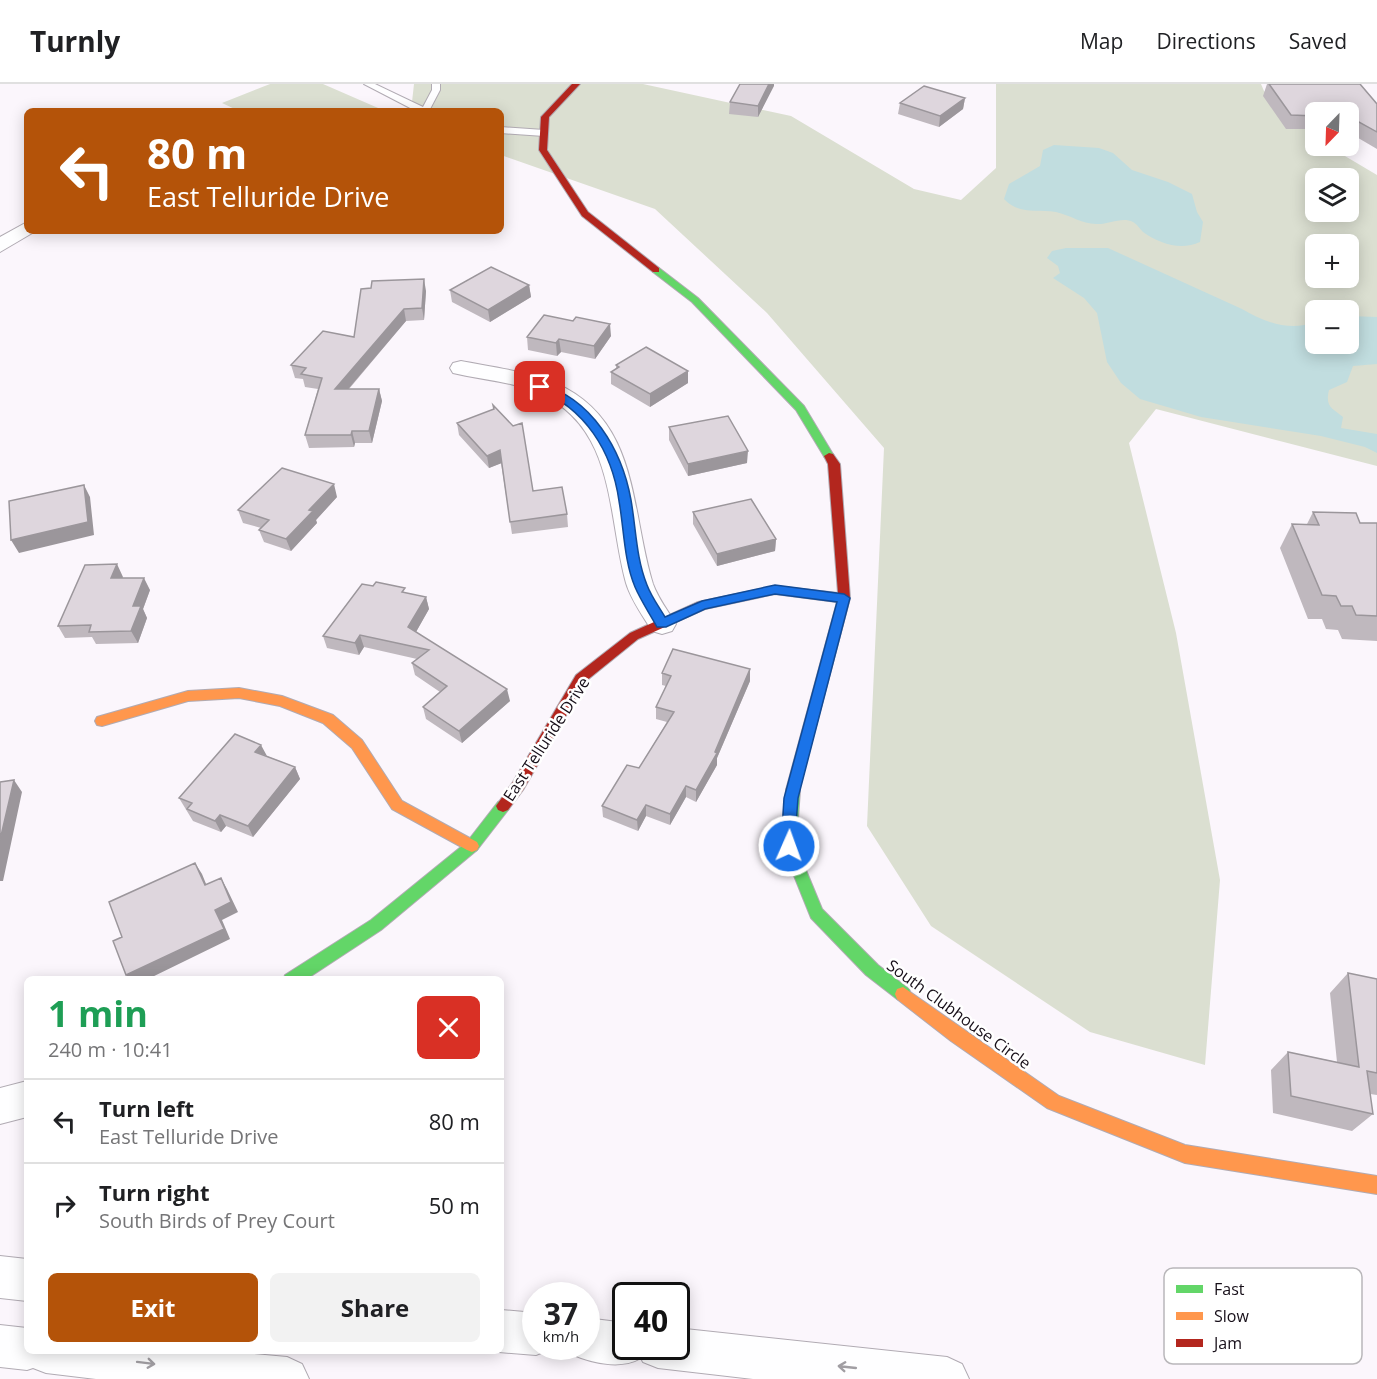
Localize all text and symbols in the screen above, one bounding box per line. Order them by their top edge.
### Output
text: Turnly [30,22,120,60]
text: Map [1080,27,1123,55]
text: Directions [1156,27,1256,55]
text: Saved [1289,27,1347,55]
north arrow [1305,102,1359,156]
map controls [1305,102,1359,354]
text: 80 m [147,124,247,181]
icon: left [48,132,126,210]
button: layers [1305,168,1359,222]
text: East Telluride Drive [147,178,389,215]
button: + [1305,234,1359,288]
button: − [1305,300,1359,354]
pin [514,361,565,412]
icon: arrive [523,370,556,403]
street label: East Telluride Drive [498,673,594,805]
position arrow [757,814,821,878]
street label: South Clubhouse Circle [883,954,1035,1074]
text: 1 min [48,989,148,1038]
button: close [417,996,480,1059]
text: 240 m · 10:41 [48,1036,173,1063]
text: Turn left [99,1093,194,1123]
icon: left [48,1105,81,1138]
text: 80 m [429,1106,480,1136]
text: East Telluride Drive [99,1123,279,1150]
text: Turn right [99,1177,210,1207]
icon: right [48,1189,81,1222]
text: 50 m [429,1190,480,1220]
text: South Birds of Prey Court [99,1207,335,1234]
legend [1164,1268,1362,1364]
button: Exit [48,1273,258,1342]
button: Share [270,1273,480,1342]
text: Fast [1214,1278,1245,1300]
speed limit sign: 40 [612,1282,690,1360]
text: 37 [544,1293,578,1334]
text: Slow [1214,1305,1249,1327]
text: km/h [543,1326,579,1346]
text: Jam [1212,1332,1242,1354]
one-way arrow [136,1358,156,1369]
one-way arrow [838,1361,857,1372]

